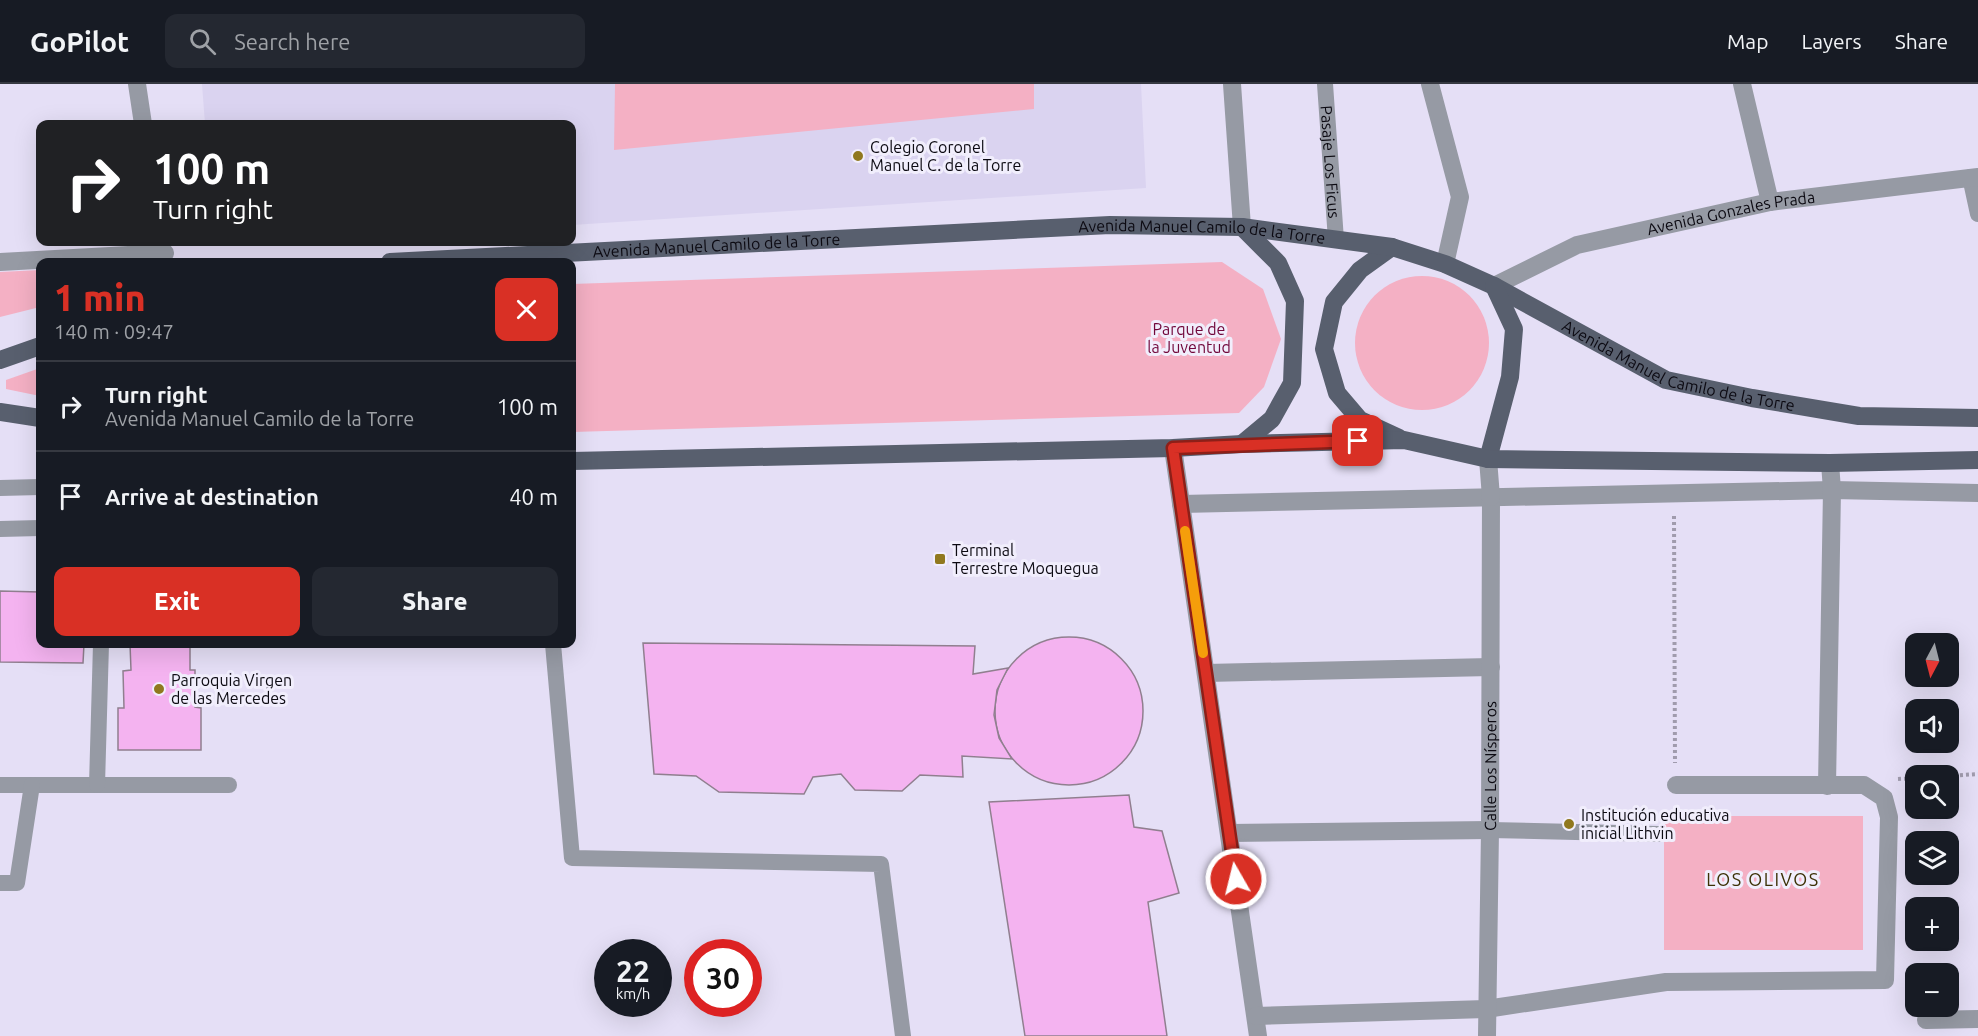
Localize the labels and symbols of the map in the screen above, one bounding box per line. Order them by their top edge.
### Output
street label: Pasaje Los Ficus [1318,105,1343,219]
place label: Colegio Coronel Manuel C. de la Torre [870,138,1021,174]
marker: Colegio Coronel Manuel C. de la Torre [851,149,865,163]
street label: Avenida Gonzales Prada [1645,188,1816,238]
street label: Avenida Manuel Camilo de la Torre [1078,216,1326,247]
street label: Avenida Manuel Camilo de la Torre [592,230,841,261]
street label: Avenida Manuel Camilo de la Torre [1559,316,1796,414]
park label: Parque de la Juventud [1147,320,1231,356]
pin [1332,415,1383,466]
place label: Terminal Terrestre Moquegua [952,541,1099,577]
marker: Terminal Terrestre Moquegua [933,552,947,566]
north arrow [1905,633,1959,687]
place label: Parroquia Virgen de las Mercedes [171,671,292,707]
marker: Parroquia Virgen de las Mercedes [152,682,166,696]
street label: Calle Los Nísperos [1481,701,1499,831]
place label: Institución educativa inicial Lithvin [1581,806,1729,842]
marker: Institución educativa inicial Lithvin [1562,817,1576,831]
position arrow [1204,847,1268,911]
district label: LOS OLIVOS [1706,869,1820,889]
speed limit sign: 30 [684,939,762,1017]

